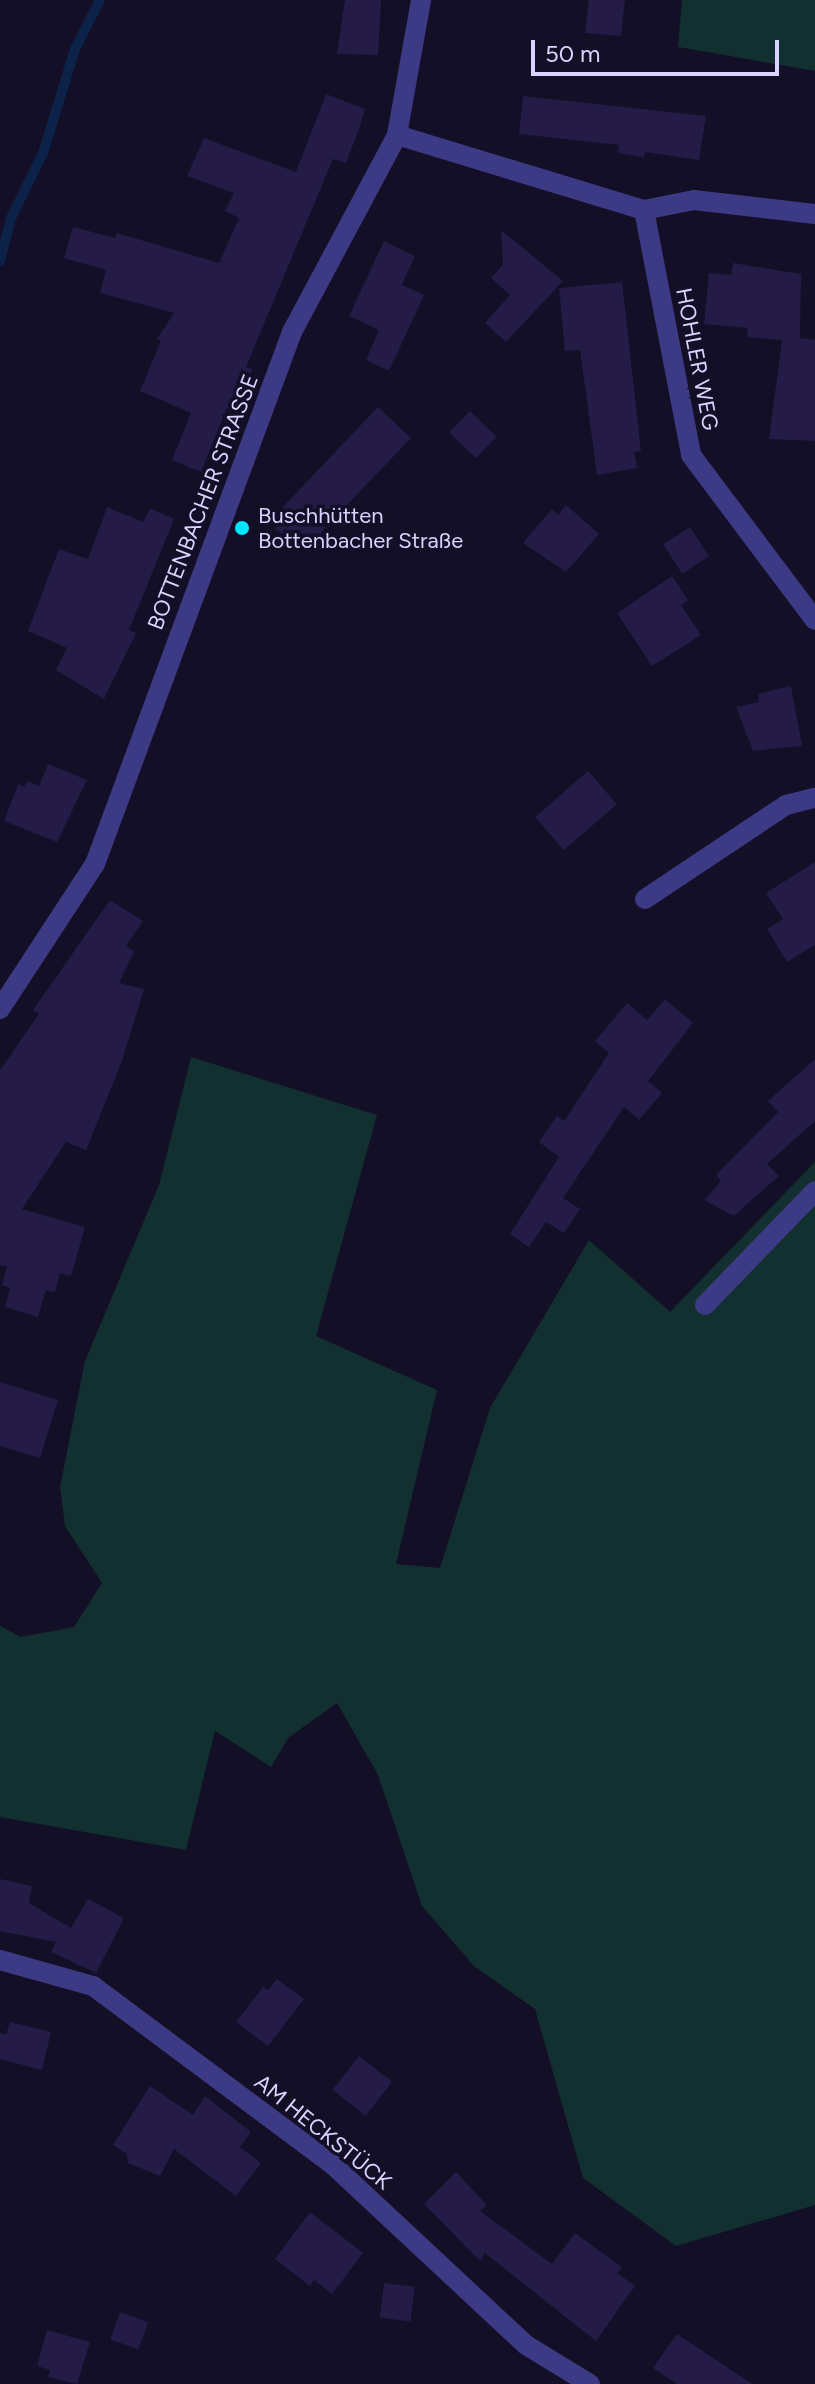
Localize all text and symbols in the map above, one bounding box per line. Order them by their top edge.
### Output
scale bar [535,24,783,74]
text: 50 m [545,39,601,68]
street label: HOHLER WEG [670,285,724,433]
street label: BOTTENBACHER STRASSE [142,371,264,633]
place label: Buschhütten Bottenbacher Straße [258,502,463,554]
marker: Buschhütten Bottenbacher Straße [233,519,251,537]
street label: AM HECKSTÜCK [249,2069,397,2195]

